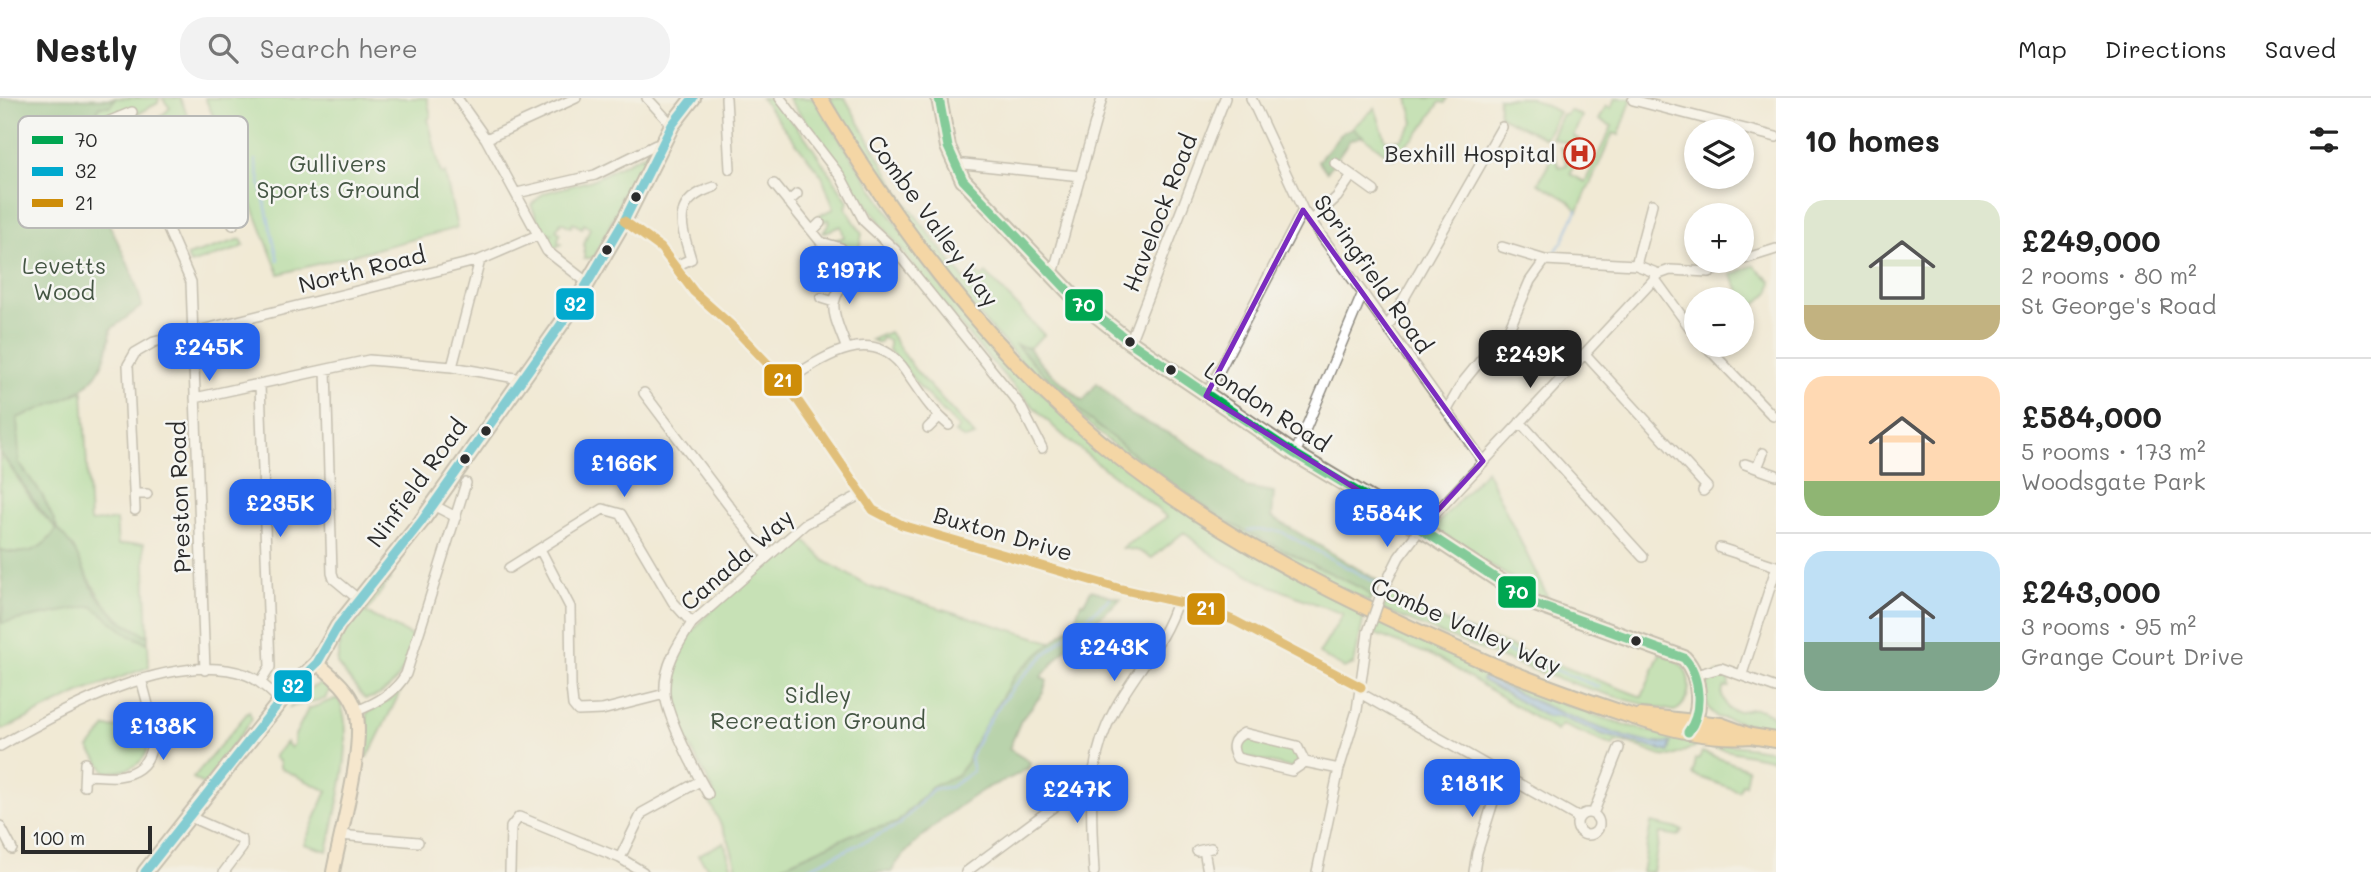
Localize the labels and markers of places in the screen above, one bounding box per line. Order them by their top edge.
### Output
hospital icon: Bexhill Hospital [1562,137,1596,171]
place label: Bexhill Hospital [1384,138,1556,168]
unlabelled marker [629,190,643,204]
unlabelled marker [600,243,614,257]
pin: £197K [800,246,898,306]
pin: £245K [160,324,258,383]
pin: £249K [1481,330,1579,390]
unlabelled marker [1123,335,1137,349]
unlabelled marker [1164,363,1178,377]
unlabelled marker [479,424,493,438]
pin: £166K [575,440,673,499]
unlabelled marker [458,452,472,466]
pin: £235K [231,480,329,539]
pin: £584K [1338,490,1436,549]
pin: £243K [1065,624,1163,683]
unlabelled marker [1629,634,1643,648]
pin: £138K [114,702,212,762]
pin: £181K [1423,760,1521,819]
pin: £247K [1028,766,1126,825]

